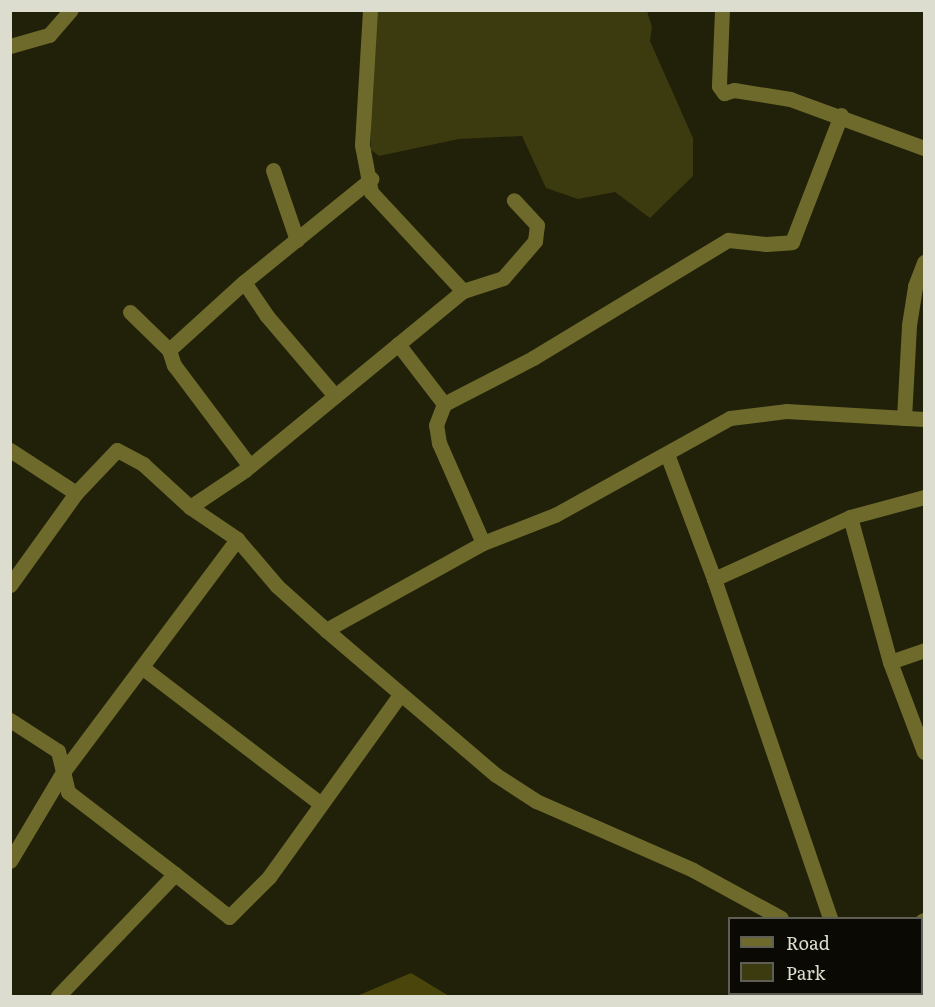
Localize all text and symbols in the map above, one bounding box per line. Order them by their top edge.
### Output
legend [728,917,923,995]
text: Road [786,929,830,956]
text: Park [786,959,825,986]

